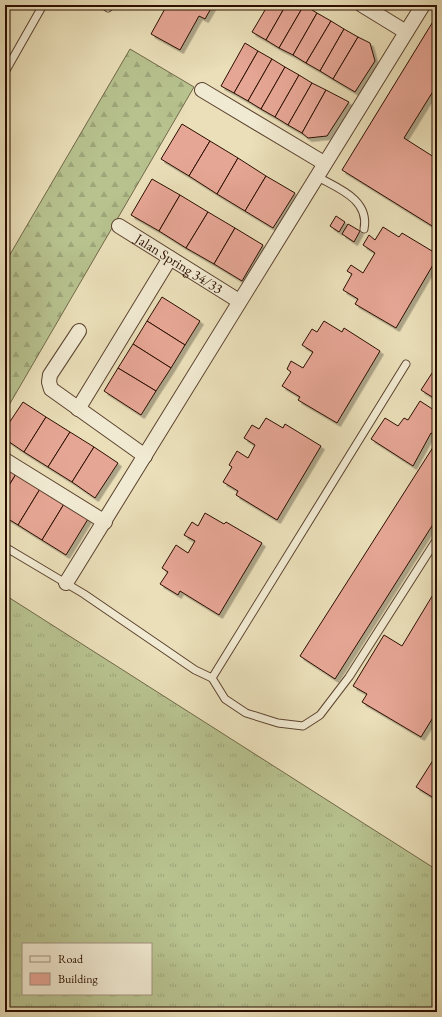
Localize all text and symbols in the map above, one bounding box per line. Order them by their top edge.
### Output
street label: Jalan Spring 34/33 [131,229,227,298]
legend [22,943,152,995]
text: Road [58,951,84,967]
text: Building [58,971,99,987]

